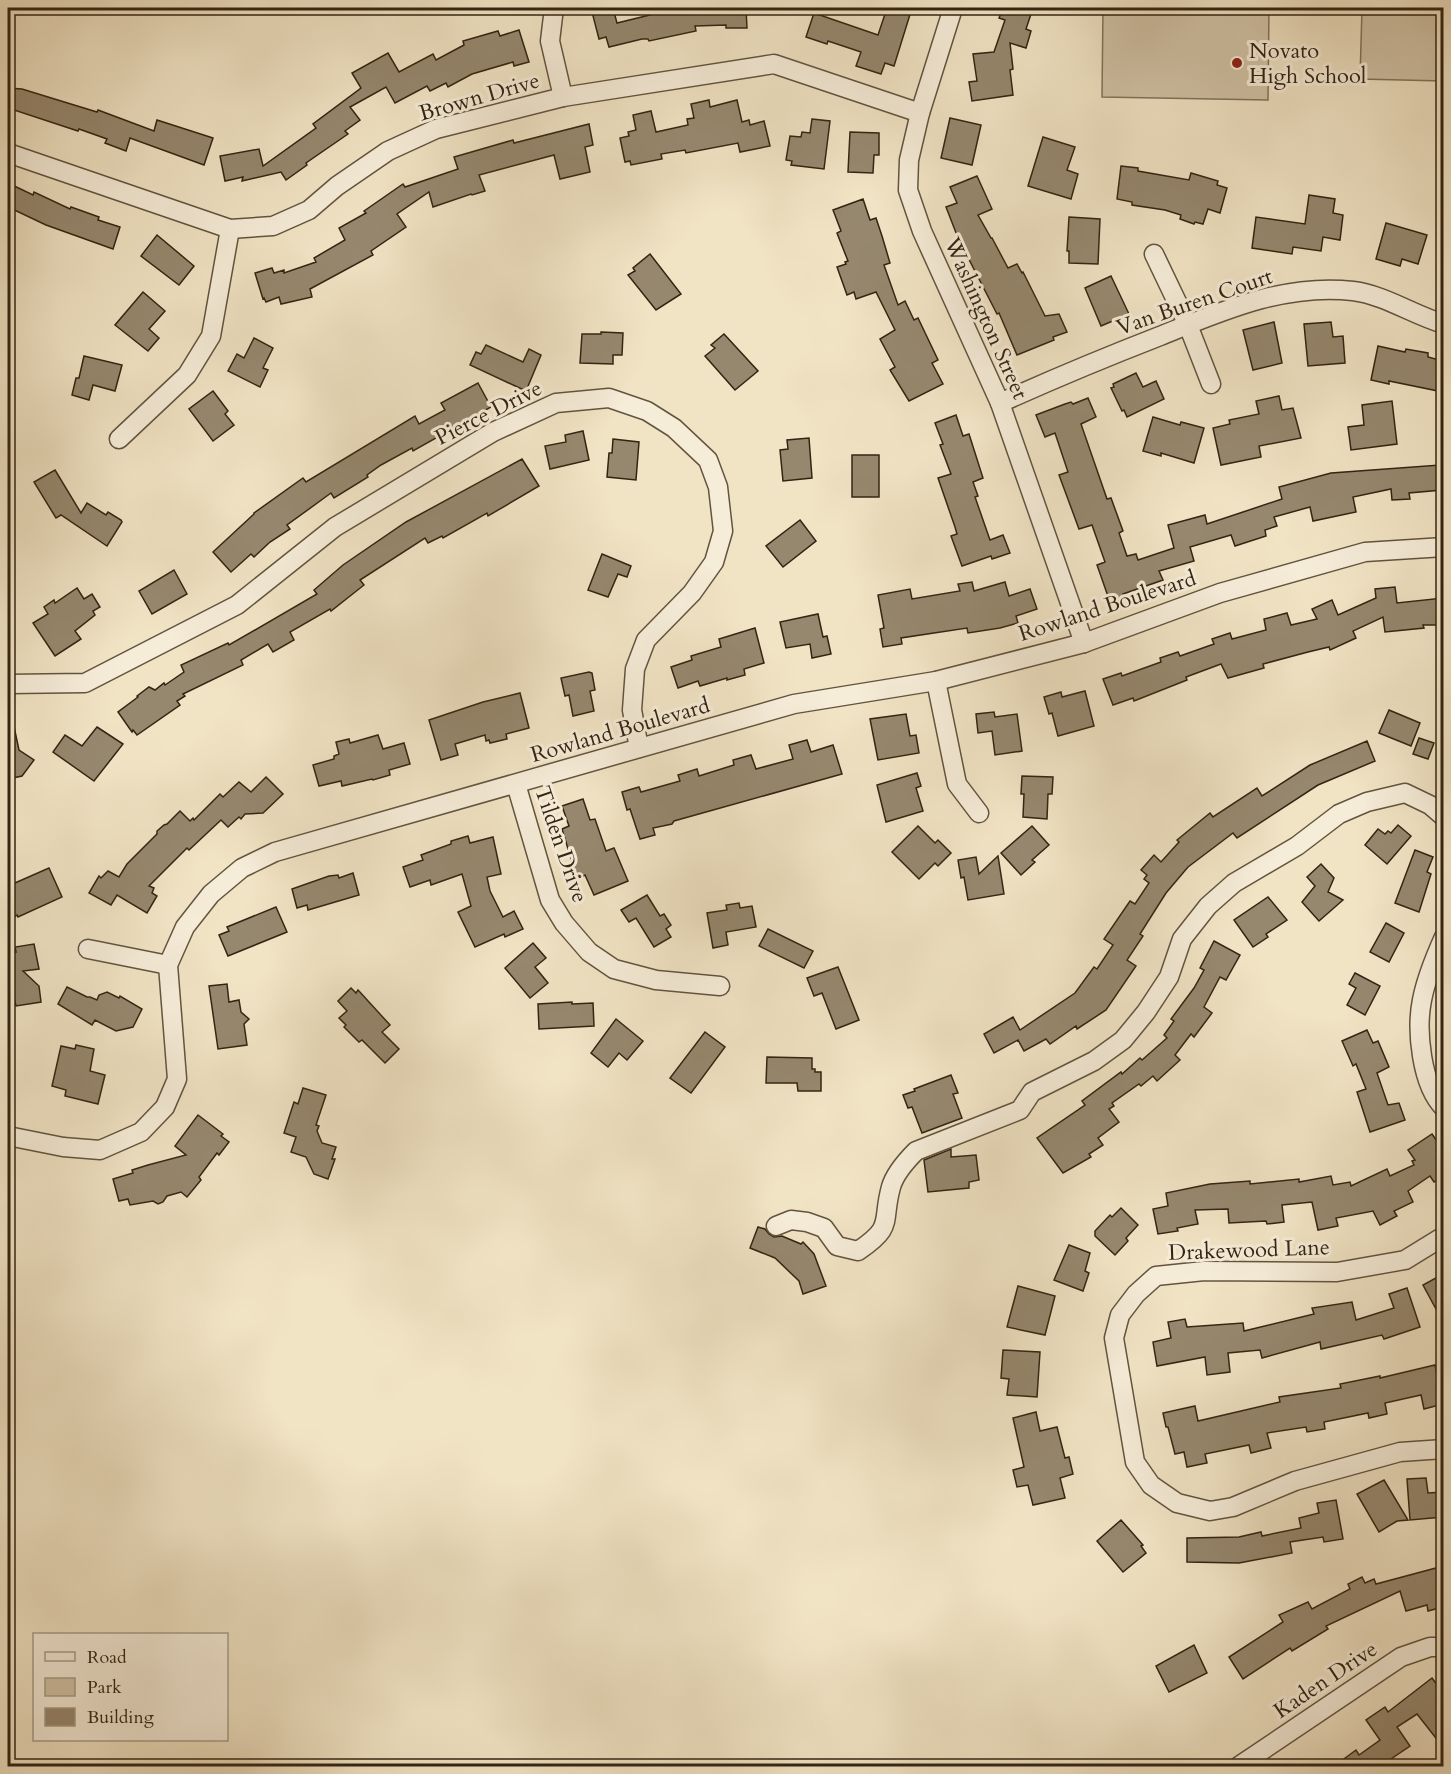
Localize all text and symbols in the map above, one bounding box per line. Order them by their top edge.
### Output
place label: Novato High School [1249,36,1367,91]
marker: Novato High School [1230,56,1244,70]
street label: Brown Drive [415,65,543,128]
street label: Washington Street [936,232,1035,404]
street label: Van Buren Court [1112,261,1276,343]
street label: Pierce Drive [430,373,547,453]
street label: Rowland Boulevard [1015,563,1200,649]
street label: Rowland Boulevard [527,690,714,770]
street label: Tilden Drive [527,782,595,907]
street label: Drakewood Lane [1168,1232,1330,1268]
legend [33,1633,228,1741]
street label: Kaden Drive [1268,1634,1383,1726]
text: Road [87,1645,127,1670]
text: Park [87,1675,122,1700]
text: Building [87,1705,155,1730]

